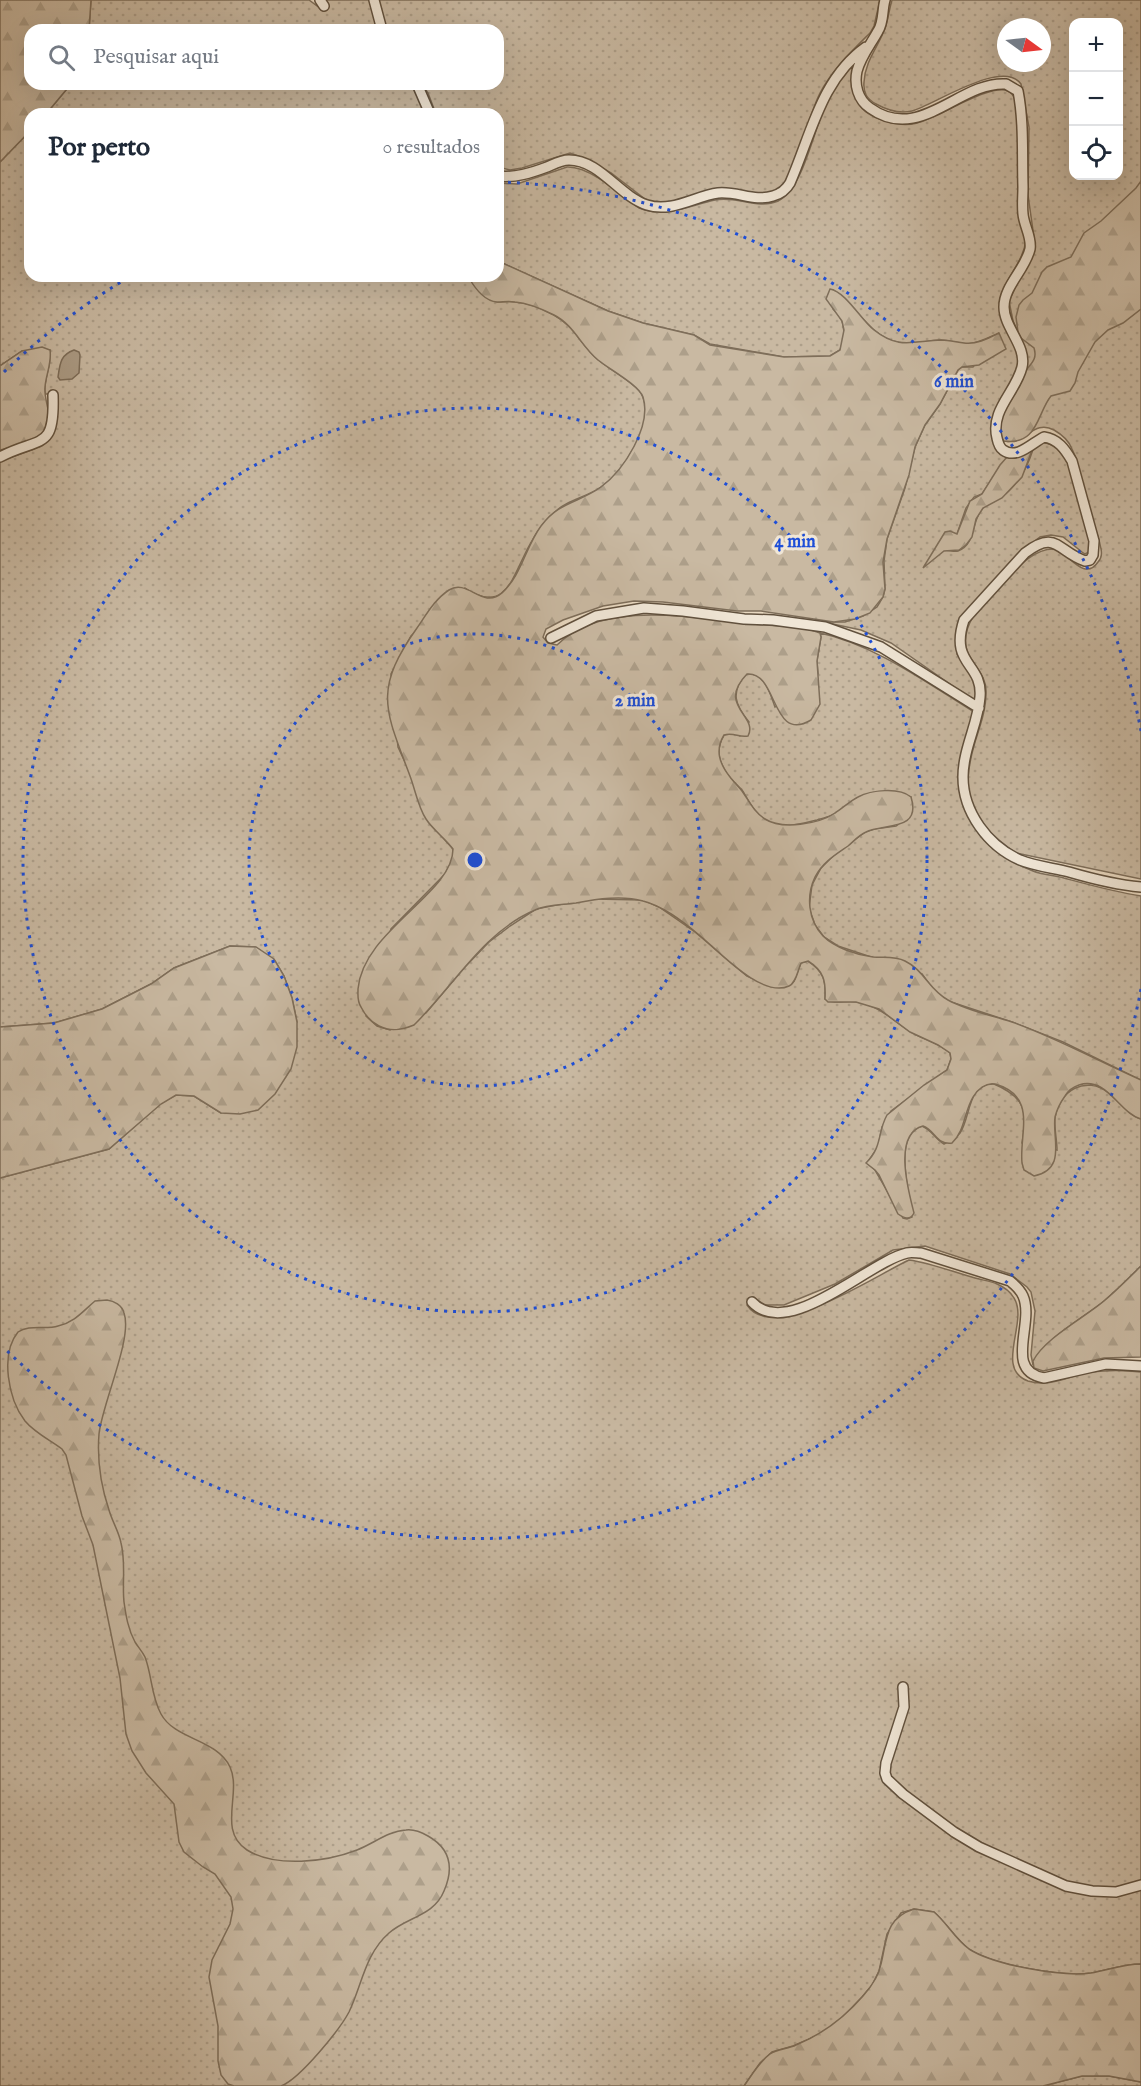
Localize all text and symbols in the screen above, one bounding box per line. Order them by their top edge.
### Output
north arrow [997,18,1051,72]
map controls [1069,18,1123,180]
button: + [1069,18,1123,72]
search box [24,24,504,90]
icon: search [45,41,78,74]
text: Pesquisar aqui [93,43,219,71]
button: − [1069,72,1123,126]
button: locate [1069,126,1123,180]
text: Por perto [48,131,150,164]
text: 0 resultados [382,135,480,160]
text: 6 min [934,371,974,394]
text: 4 min [774,531,816,554]
text: 2 min [615,690,656,713]
centre of rings [465,850,485,870]

